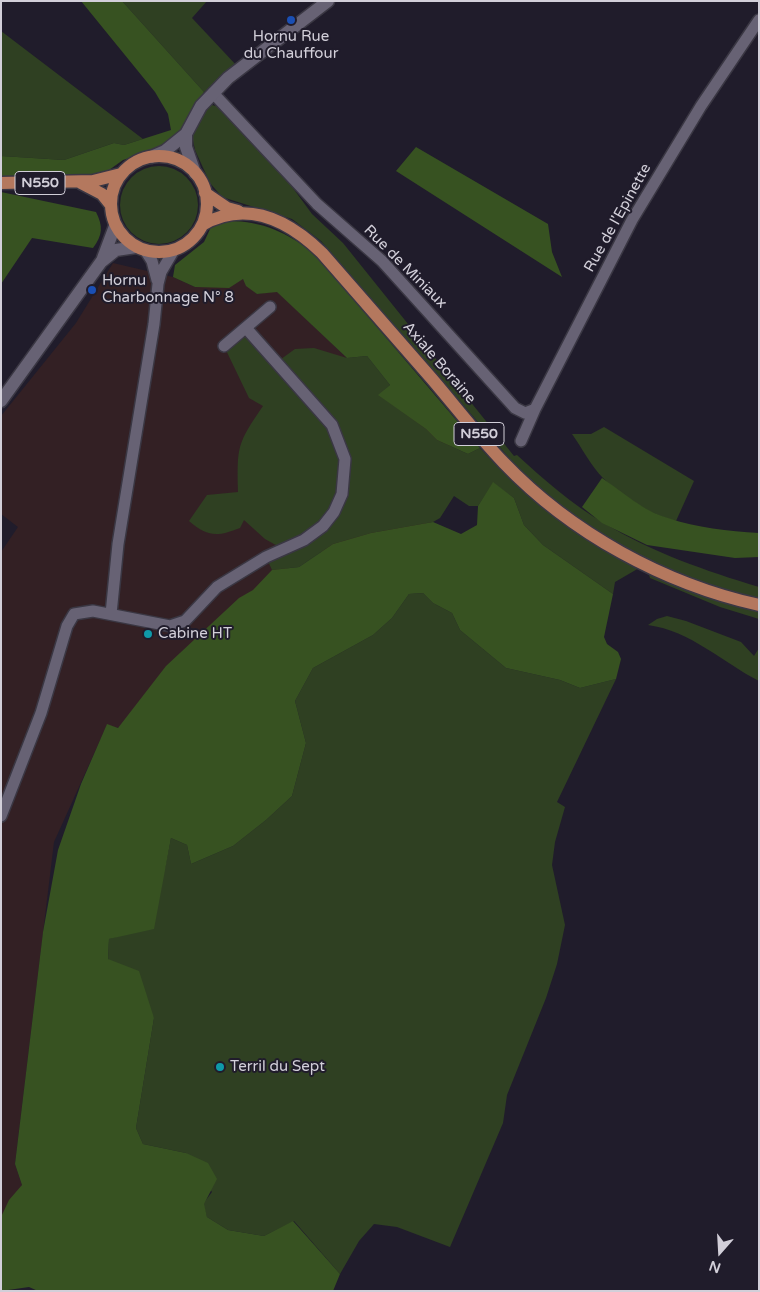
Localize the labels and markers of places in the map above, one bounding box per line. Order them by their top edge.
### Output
marker: Hornu Rue du Chauffour [285,14,297,26]
place label: Hornu Rue du Chauffour [244,28,338,63]
place label: Hornu Charbonnage N° 8 [102,272,234,307]
marker: Hornu Charbonnage N° 8 [86,284,98,296]
place label: Cabine HT [158,625,232,643]
marker: Cabine HT [142,628,154,640]
place label: Terril du Sept [230,1058,325,1076]
marker: Terril du Sept [214,1061,226,1073]

